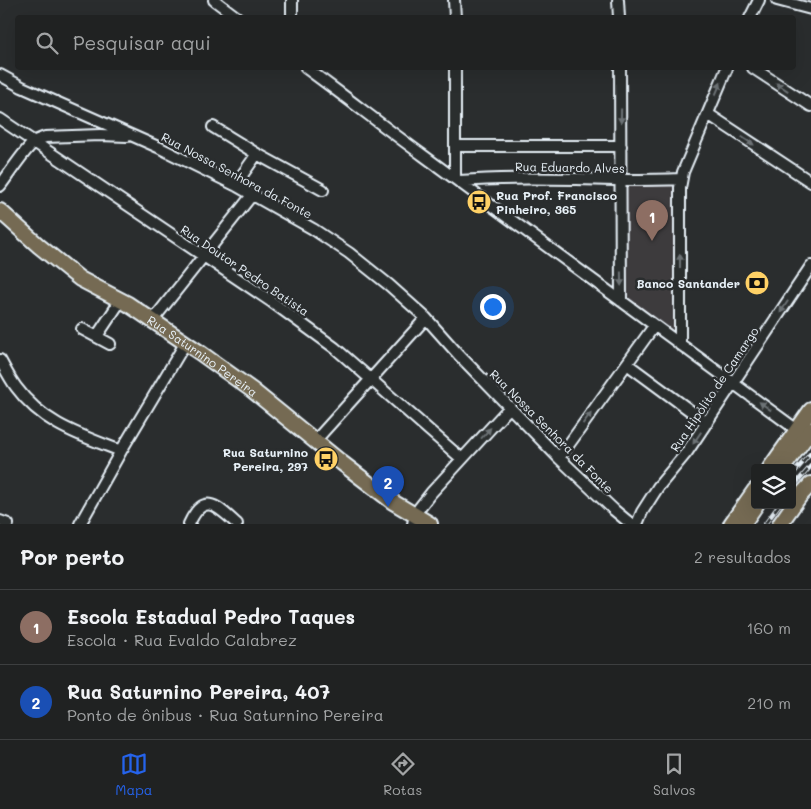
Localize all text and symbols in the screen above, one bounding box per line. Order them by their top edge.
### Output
search box [15,15,796,70]
icon: search [33,29,61,57]
text: Pesquisar aqui [73,30,211,55]
one-way arrow [715,81,723,96]
one-way arrow [775,82,789,92]
one-way arrow [617,108,625,124]
street label: Rua Nossa Senhora da Fonte [159,128,315,222]
one-way arrow [742,136,755,145]
street label: Rua Eduardo Alves [515,158,625,176]
place label: Rua Prof. Francisco Pinheiro, 365 [496,187,617,217]
bus stop icon: Rua Prof. Francisco Pinheiro, 365 [466,189,492,215]
pin: 1 [636,200,668,241]
street label: Rua Doutor Pedro Batista [178,221,312,319]
one-way arrow [676,253,684,269]
bank icon: Banco Santander [744,270,770,296]
one-way arrow [617,271,625,287]
place label: Banco Santander [637,275,740,291]
your location [480,294,506,320]
one-way arrow [779,300,789,314]
street label: Rua Saturnino Pereira [144,312,261,400]
street label: Rua Hipólito de Camargo [666,323,762,455]
street label: Rua Nossa Senhora da Fonte [487,366,617,496]
one-way arrow [759,401,772,412]
one-way arrow [582,412,593,425]
one-way arrow [480,428,492,440]
one-way arrow [692,432,702,445]
place label: Rua Saturnino Pereira, 297 [223,444,308,474]
bus stop icon: Rua Saturnino Pereira, 297 [313,446,339,472]
map controls [751,464,796,509]
button: layers [751,464,796,509]
pin: 2 [372,466,404,507]
text: Por perto [20,543,124,570]
text: 2 resultados [694,546,791,567]
text: Escola Estadual Pedro Taques [67,604,355,629]
text: 1 [32,617,40,638]
text: 160 m [746,617,791,638]
text: Escola · Rua Evaldo Calabrez [67,629,297,650]
text: Rua Saturnino Pereira, 407 [67,679,330,704]
text: 2 [32,692,40,713]
text: 210 m [747,692,791,713]
text: Ponto de ônibus · Rua Saturnino Pereira [67,704,384,725]
tab: Mapa [115,750,153,799]
tab: Rotas [383,750,422,799]
tab: Salvos [653,750,696,799]

